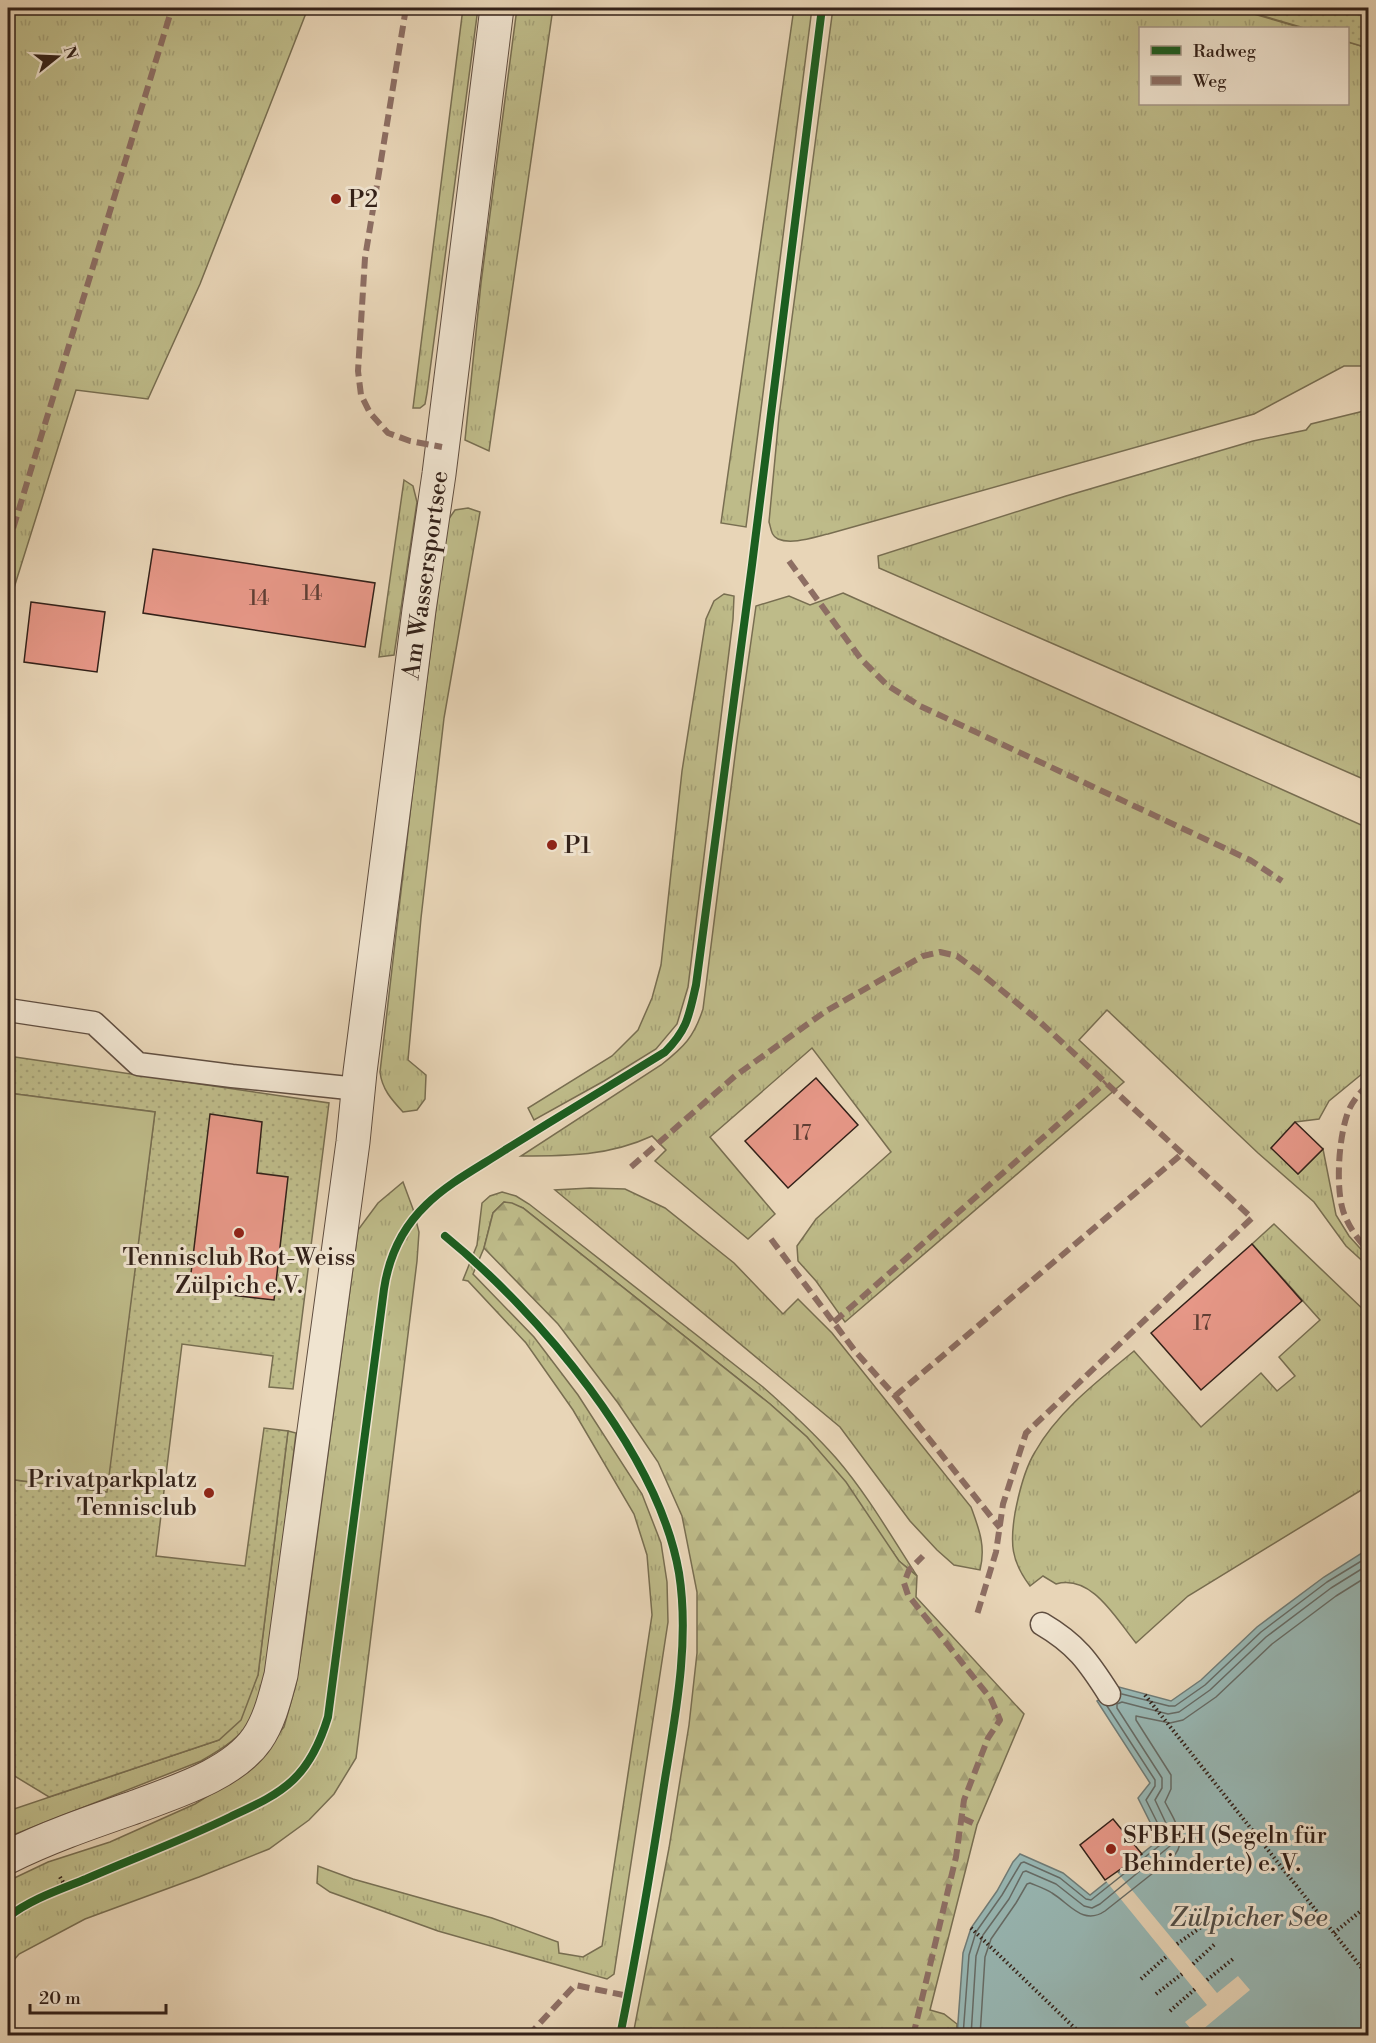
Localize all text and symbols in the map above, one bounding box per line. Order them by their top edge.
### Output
north arrow [27,27,87,87]
legend [1139,27,1349,105]
text: Radweg [1193,40,1257,63]
text: N [59,44,82,62]
text: Weg [1192,70,1227,93]
place label: P2 [348,185,378,215]
marker: P2 [329,192,343,206]
street label: Am Wassersportsee [396,469,455,682]
house number: 14 [302,581,322,607]
house number: 14 [249,586,269,612]
place label: P1 [564,831,591,861]
marker: P1 [545,838,559,852]
house number: 17 [793,1121,812,1147]
marker: Tennisclub Rot-Weiss Zülpich e.V. [232,1226,246,1240]
place label: Tennisclub Rot-Weiss Zülpich e.V. [122,1243,356,1301]
house number: 17 [1193,1311,1212,1337]
place label: Privatparkplatz Tennisclub [28,1465,197,1523]
marker: Privatparkplatz Tennisclub [202,1486,216,1500]
place label: SFBEH (Segeln für Behinderte) e. V. [1122,1821,1327,1879]
marker: SFBEH (Segeln für Behinderte) e. V. [1104,1842,1118,1856]
water label: Zülpicher See [1170,1902,1328,1934]
scale bar [30,1977,166,2015]
text: 20 m [39,1987,81,2010]

